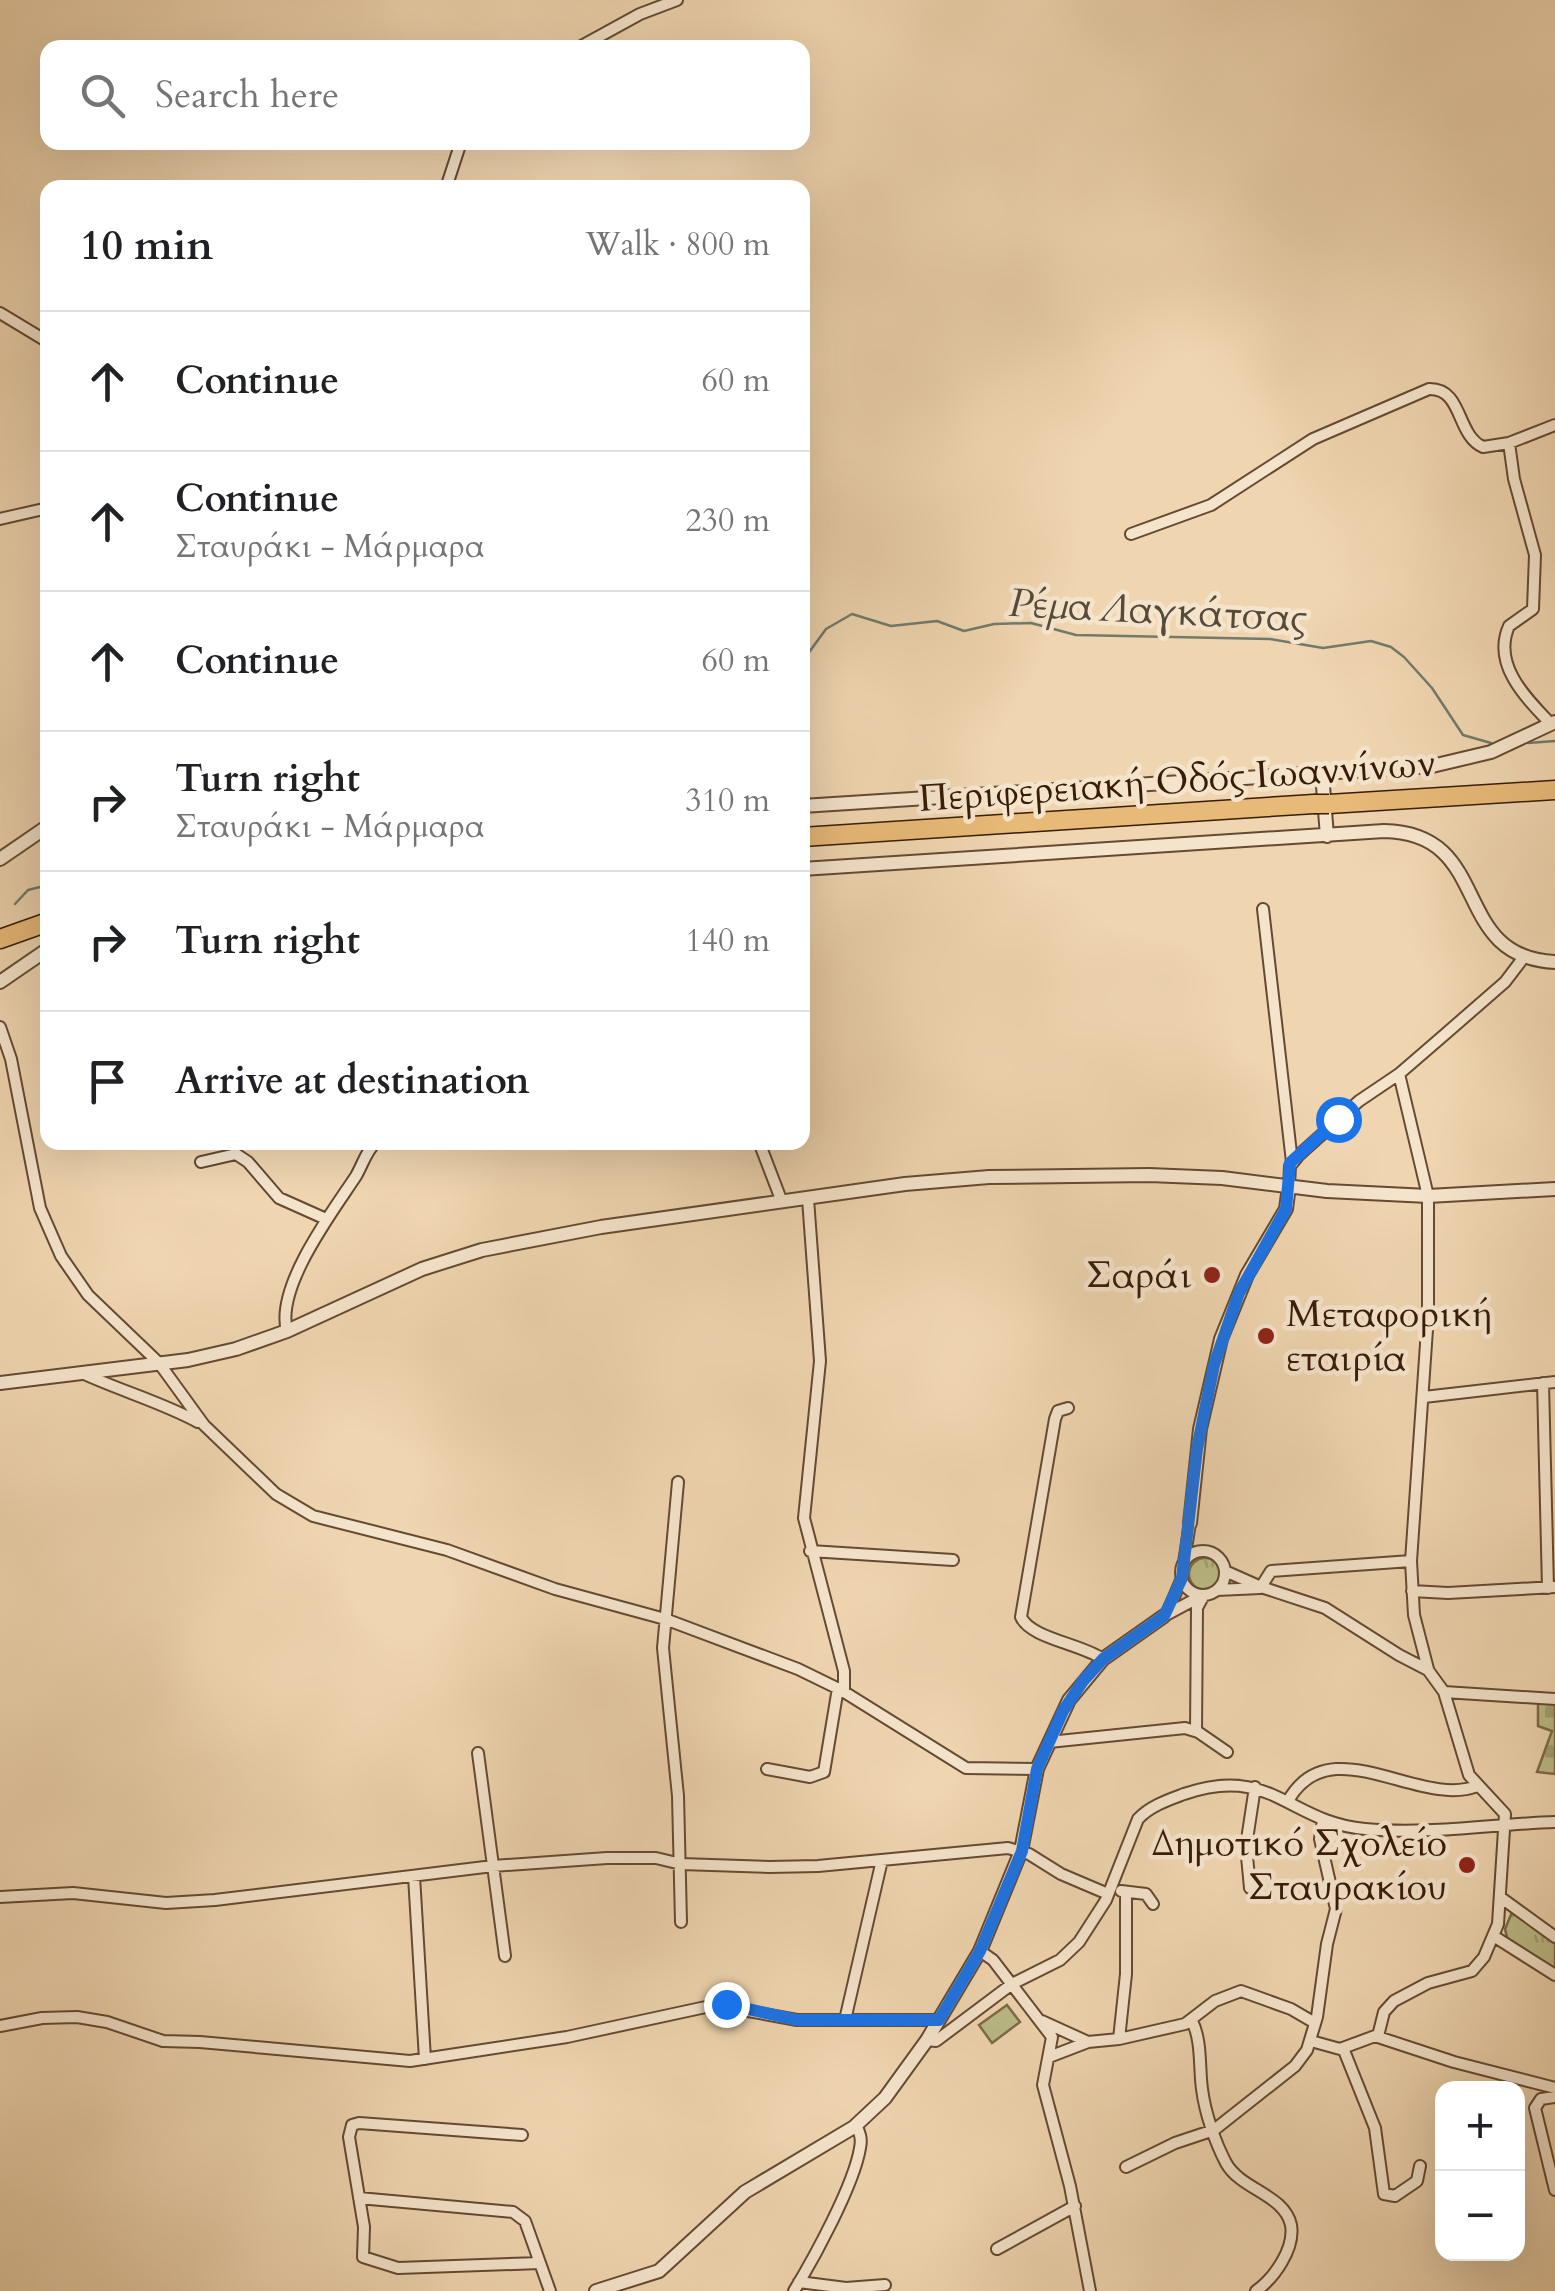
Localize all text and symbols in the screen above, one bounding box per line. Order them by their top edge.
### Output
search box [40,40,810,150]
icon: search [75,68,130,123]
text: Search here [155,69,339,121]
text: 10 min [80,217,213,274]
text: Walk · 800 m [585,223,770,267]
icon: ahead [80,354,135,409]
text: Continue [175,355,339,407]
text: 60 m [702,359,770,403]
text: Continue [175,473,339,525]
icon: ahead [80,494,135,549]
text: 230 m [685,499,770,543]
text: Σταυράκι - Μάρμαρα [175,525,484,569]
water label: Ρέμα Λαγκάτσας [1007,576,1309,646]
icon: ahead [80,634,135,689]
text: Continue [175,635,339,687]
text: 60 m [702,639,770,683]
street label: Περιφερειακή Οδός Ιωαννίνων [917,737,1437,825]
text: Turn right [175,753,360,805]
icon: right [80,774,135,829]
text: 310 m [685,779,770,823]
text: Σταυράκι - Μάρμαρα [175,805,484,849]
icon: right [80,914,135,969]
text: Turn right [175,915,360,967]
text: 140 m [685,919,770,963]
icon: arrive [80,1054,135,1109]
text: Arrive at destination [175,1055,530,1107]
route start [1316,1097,1362,1143]
place label: Σαράι [1086,1249,1192,1301]
marker: Σαράι [1201,1264,1223,1286]
place label: Μεταφορική εταιρία [1286,1288,1494,1384]
marker: Μεταφορική εταιρία [1255,1325,1277,1347]
place label: Δημοτικό Σχολείο Σταυρακίου [1152,1817,1447,1913]
marker: Δημοτικό Σχολείο Σταυρακίου [1456,1854,1478,1876]
route end [704,1982,750,2028]
map controls [1435,2081,1525,2261]
button: + [1435,2081,1525,2171]
button: − [1435,2171,1525,2261]

